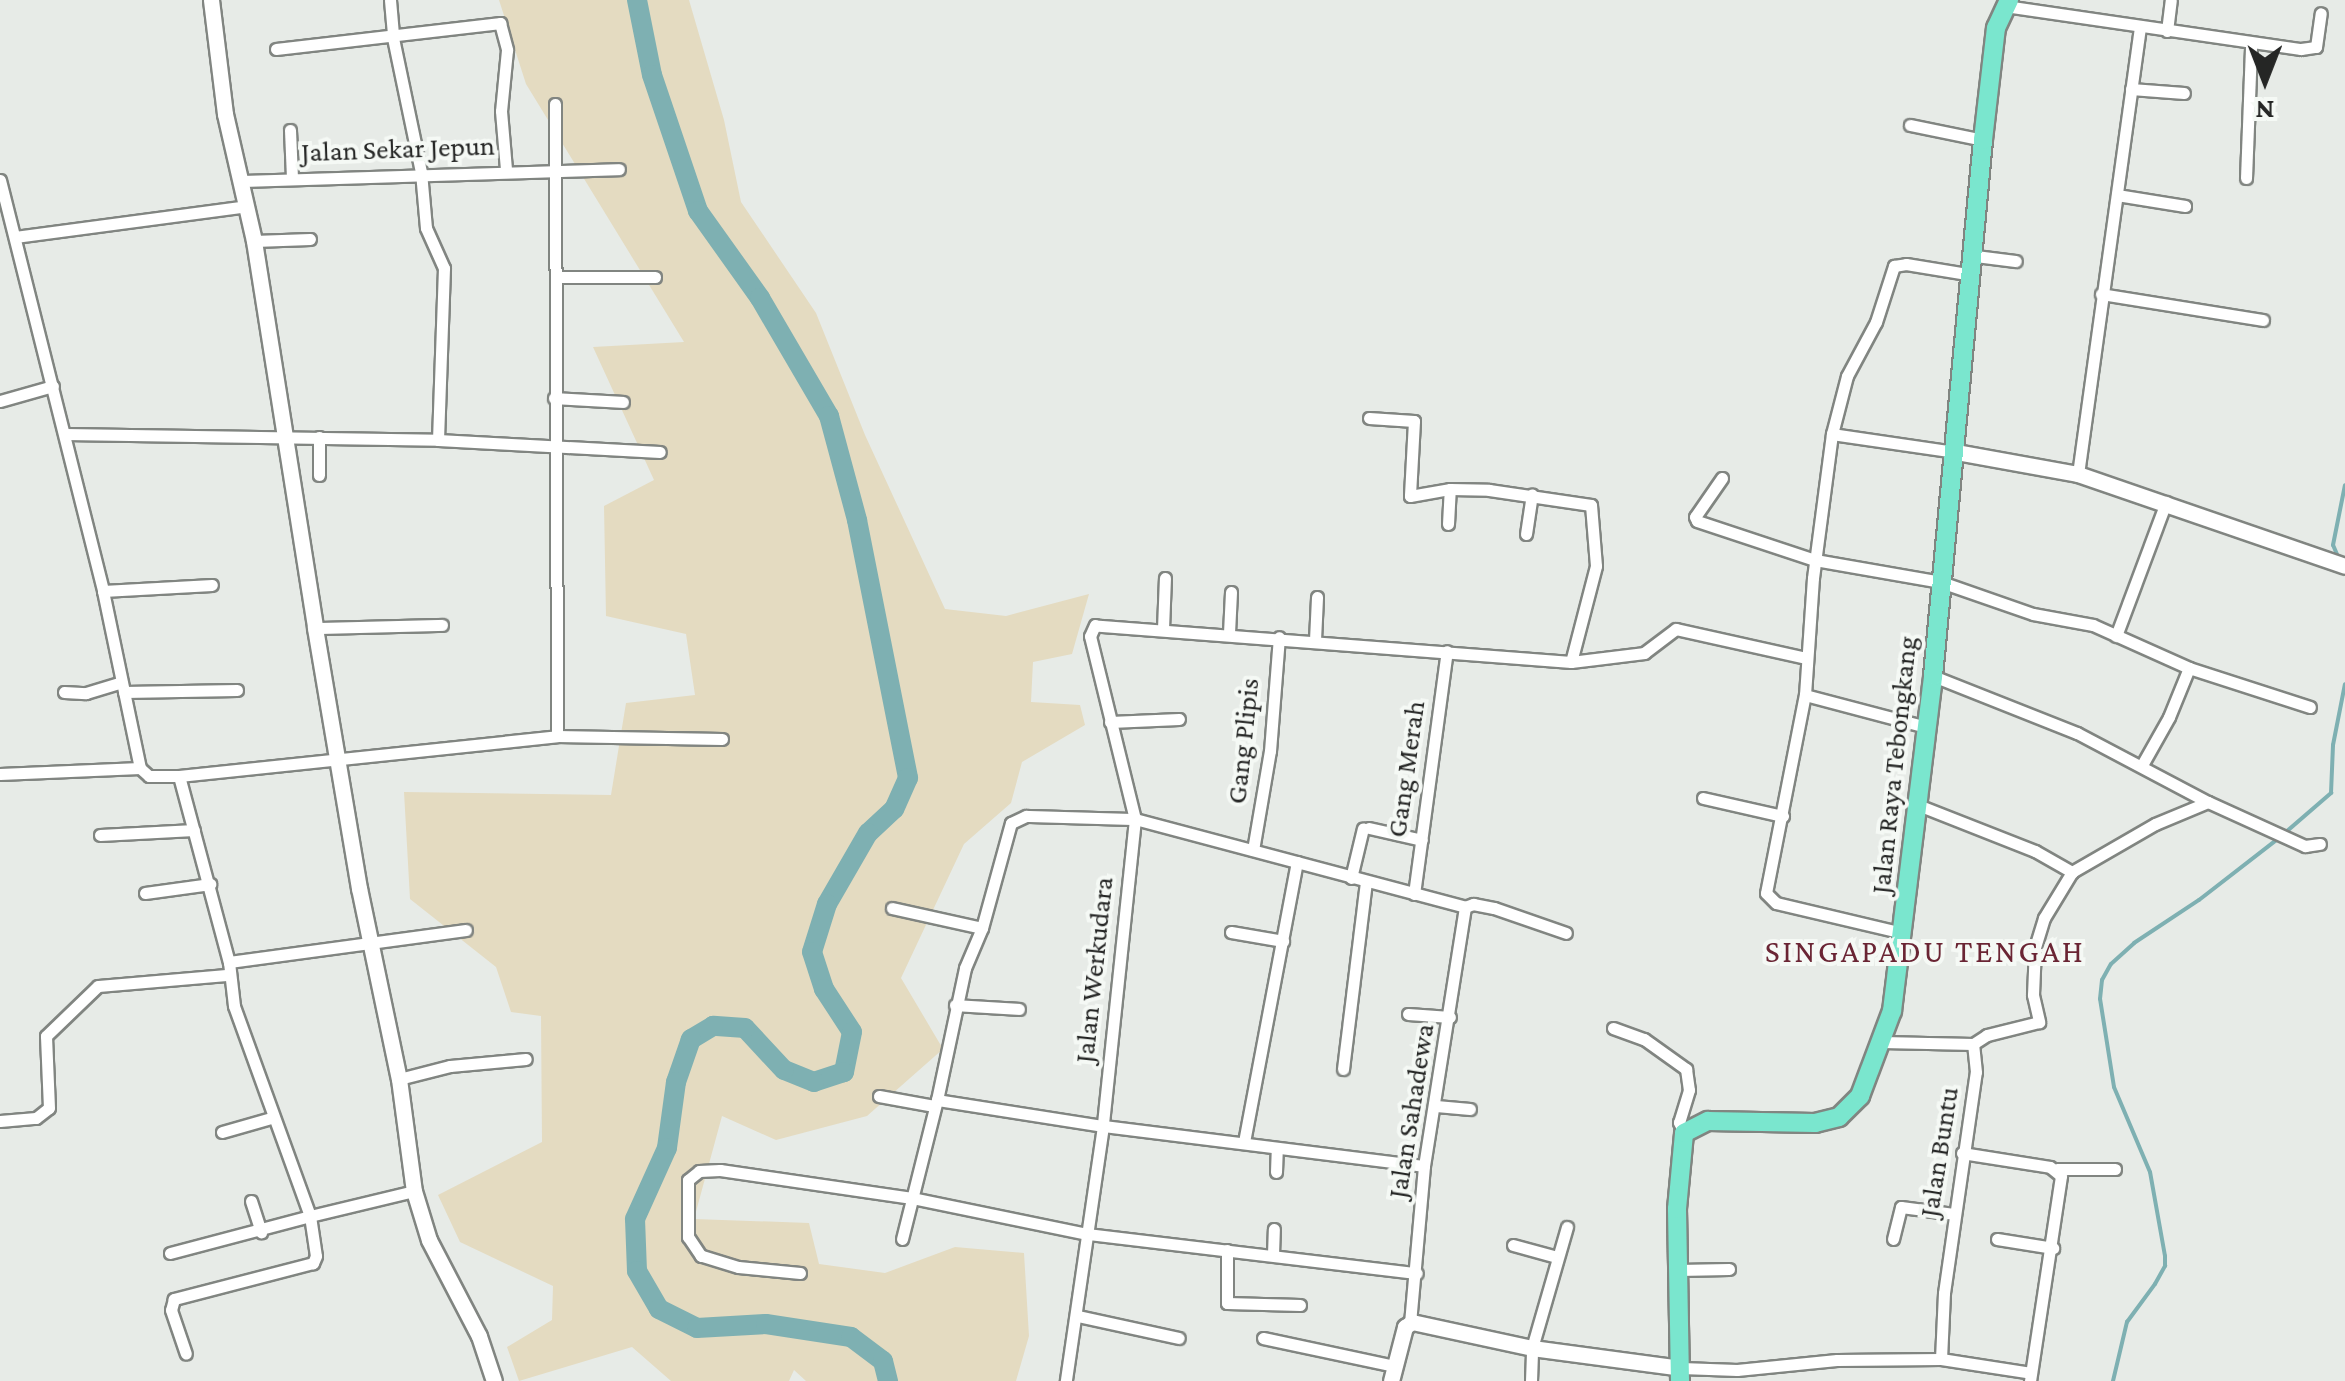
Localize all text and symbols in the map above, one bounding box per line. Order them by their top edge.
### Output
north arrow [2215,30,2315,130]
text: N [2255,95,2275,126]
street label: Jalan Sekar Jepun [301,129,495,169]
street label: Jalan Raya Tebongkang [1864,635,1924,895]
street label: Gang Plipis [1220,676,1266,806]
street label: Gang Merah [1380,699,1432,839]
street label: Jalan Werkudara [1068,875,1120,1065]
district label: SINGAPADU TENGAH [1765,932,2085,970]
street label: Jalan Sahadewa [1381,1021,1441,1201]
street label: Jalan Buntu [1912,1085,1966,1219]

